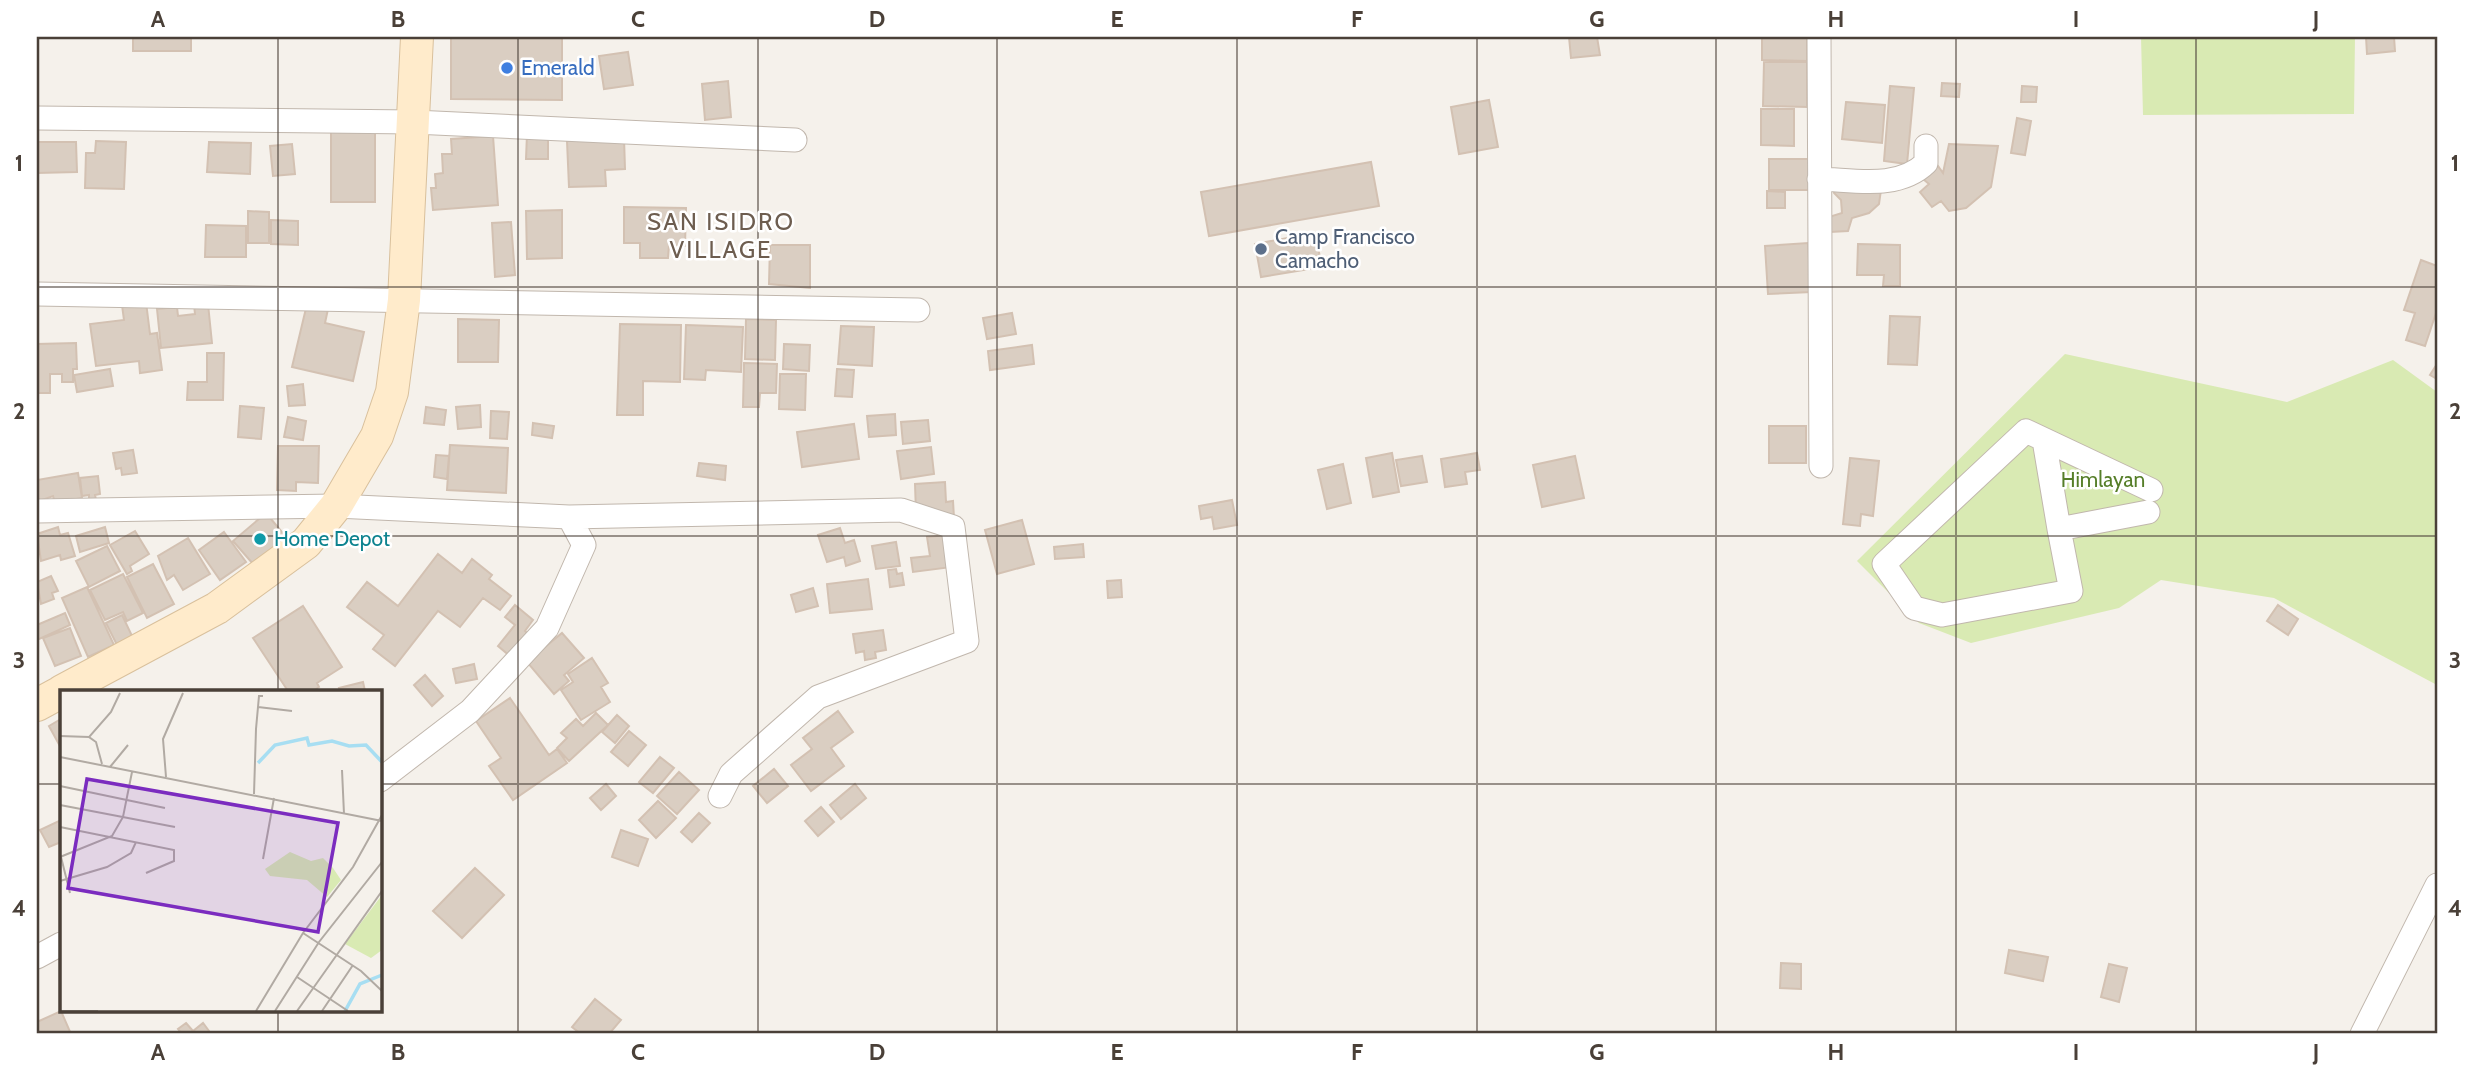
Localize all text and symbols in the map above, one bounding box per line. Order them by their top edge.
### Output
text: A [151,5,166,33]
text: B [391,5,405,33]
text: C [631,5,645,33]
text: D [869,5,885,33]
text: E [1110,5,1124,33]
text: F [1351,5,1363,33]
text: G [1589,5,1605,33]
text: H [1828,5,1844,33]
text: I [2073,5,2079,33]
text: J [2312,5,2319,33]
place label: Emerald [521,55,595,80]
marker: Emerald [499,60,515,76]
text: 1 [15,149,23,177]
text: 1 [2451,149,2459,177]
district label: SAN ISIDRO VILLAGE [647,207,795,264]
place label: Camp Francisco Camacho [1275,224,1415,273]
marker: Camp Francisco Camacho [1253,241,1269,257]
text: 2 [13,397,25,425]
text: 2 [2449,397,2461,425]
park label: Himlayan [2061,467,2145,492]
place label: Home Depot [274,526,390,551]
marker: Home Depot [252,531,268,547]
text: 3 [13,646,25,674]
text: 3 [2449,646,2461,674]
inset map [60,690,382,1012]
text: 4 [12,894,26,922]
text: 4 [2448,894,2462,922]
text: A [151,1038,166,1066]
text: B [391,1038,405,1066]
text: C [631,1038,645,1066]
text: D [869,1038,885,1066]
text: E [1110,1038,1124,1066]
text: F [1351,1038,1363,1066]
text: G [1589,1038,1605,1066]
text: H [1828,1038,1844,1066]
text: I [2073,1038,2079,1066]
text: J [2312,1038,2319,1066]

